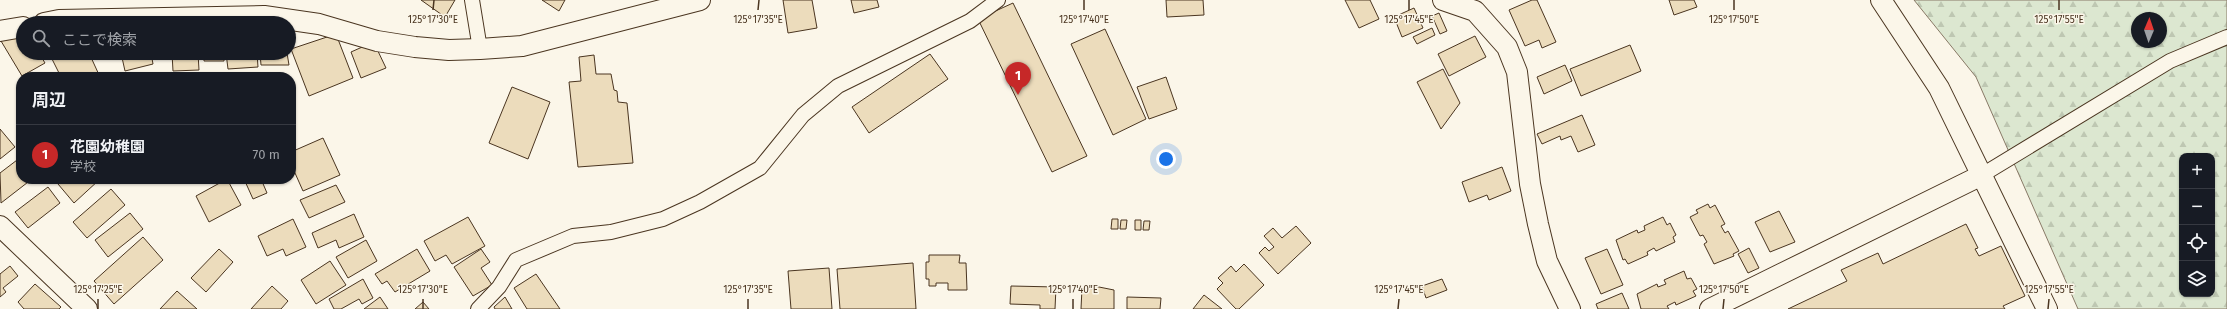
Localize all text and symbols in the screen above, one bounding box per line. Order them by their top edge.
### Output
north arrow [2131,12,2167,48]
text: 125°17'30"E [408,14,458,26]
text: 125°17'35"E [733,14,783,26]
text: 125°17'40"E [1059,14,1109,26]
text: 125°17'45"E [1384,14,1434,26]
text: 125°17'50"E [1709,14,1759,26]
text: 125°17'55"E [2034,14,2084,26]
search box [16,16,296,60]
icon: search [30,27,52,49]
text: ここで検索 [62,31,137,49]
pin: 1 [1005,62,1031,95]
text: 周辺 [32,90,66,111]
text: 花園幼稚園 [70,138,145,156]
text: 1 [42,147,48,162]
text: 70 m [253,147,280,162]
your location [1156,149,1176,169]
map controls [2179,153,2215,297]
button: + [2179,153,2215,189]
text: 学校 [70,159,96,174]
button: − [2179,189,2215,225]
button: locate [2179,225,2215,261]
button: layers [2179,261,2215,297]
text: 125°17'25"E [73,284,123,296]
text: 125°17'30"E [398,284,448,296]
text: 125°17'35"E [723,284,773,296]
text: 125°17'40"E [1048,284,1098,296]
text: 125°17'45"E [1374,284,1424,296]
text: 125°17'50"E [1699,284,1749,296]
text: 125°17'55"E [2024,284,2074,296]

